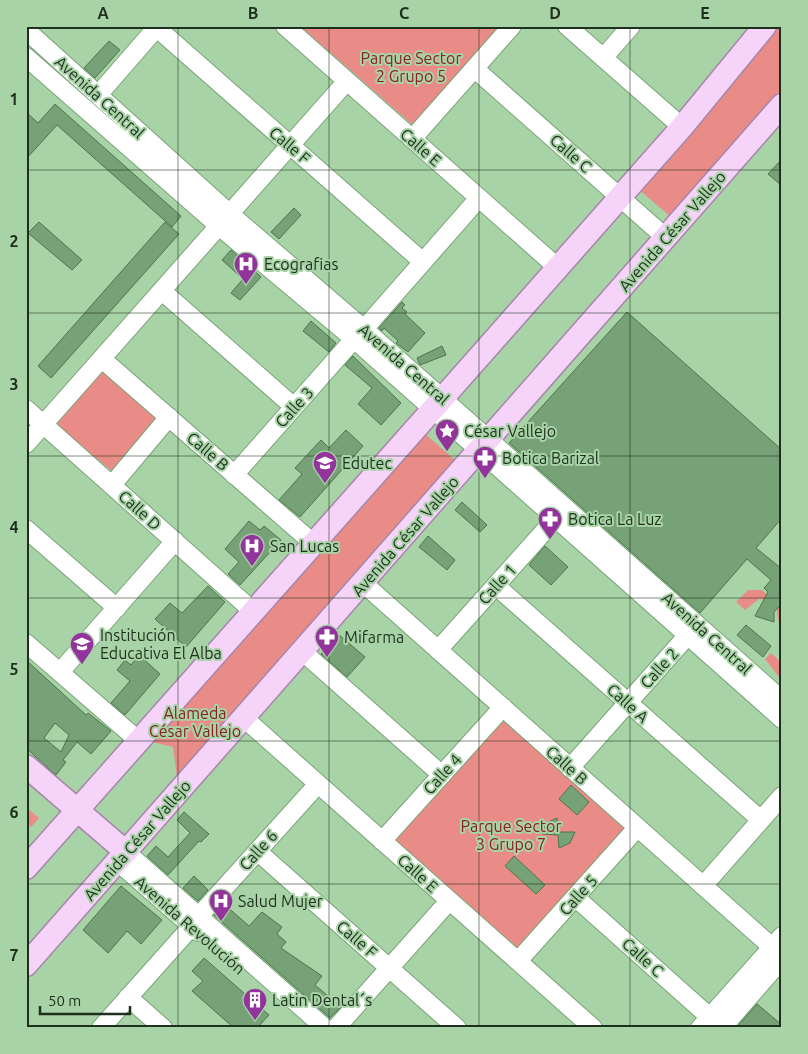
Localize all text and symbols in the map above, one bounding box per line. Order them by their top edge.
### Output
text: A [97,4,109,22]
text: B [248,4,258,22]
text: C [399,4,409,22]
text: D [549,4,561,22]
text: E [700,4,710,22]
park label: Parque Sector 2 Grupo 5 [360,49,462,85]
street label: Avenida Central [52,52,148,142]
text: 1 [9,90,19,108]
street label: Calle F [266,123,314,167]
street label: Calle E [397,124,445,170]
street label: Calle C [547,130,595,176]
street label: Avenida César Vallejo [615,167,729,295]
text: 2 [9,232,19,250]
hospital icon: Ecografias [233,251,259,285]
place label: Ecografias [264,255,338,273]
street label: Avenida Central [355,320,453,408]
text: 3 [9,375,19,393]
street label: Calle 3 [271,383,317,431]
place icon: César Vallejo [434,418,460,452]
place label: César Vallejo [464,422,556,440]
street label: Calle B [184,428,232,474]
pharmacy icon: Botica Barizal [472,445,498,479]
place label: Botica Barizal [502,449,599,467]
school or university icon: Edutec [312,450,338,484]
place label: Edutec [342,454,392,472]
street label: Avenida César Vallejo [348,472,462,600]
street label: Calle D [115,487,165,533]
pharmacy icon: Botica La Luz [537,506,563,540]
place label: Botica La Luz [568,510,662,528]
text: 4 [9,518,19,536]
hospital icon: San Lucas [239,533,265,567]
place label: San Lucas [270,537,339,555]
street label: Calle 1 [474,560,520,608]
street label: Avenida Central [659,588,755,678]
pharmacy icon: Mifarma [314,624,340,658]
place label: Institución Educativa El Alba [100,626,222,662]
place label: Mifarma [344,628,404,646]
school or university icon: Institución Educativa El Alba [69,631,95,665]
street label: Calle 2 [636,644,682,692]
text: 5 [9,660,19,678]
street label: Calle A [604,680,653,727]
park label: Alameda César Vallejo [149,704,241,740]
street label: Calle B [543,742,591,788]
street label: Calle 4 [419,750,465,798]
street label: Avenida César Vallejo [80,776,194,904]
text: 6 [9,803,19,821]
park label: Parque Sector 3 Grupo 7 [460,817,562,853]
street label: Calle 6 [235,826,281,874]
street label: Calle E [394,850,442,896]
street label: Calle 5 [555,871,601,919]
street label: Avenida Revolución [131,872,249,978]
hospital icon: Salud Mujer [208,888,234,922]
place label: Salud Mujer [238,892,323,910]
street label: Calle F [333,917,381,961]
street label: Calle C [619,934,667,980]
text: 7 [9,946,19,964]
scale bar [40,984,130,1016]
building icon: Latin Dental´s [242,987,268,1021]
place label: Latin Dental´s [272,991,372,1009]
text: 50 m [48,992,81,1009]

